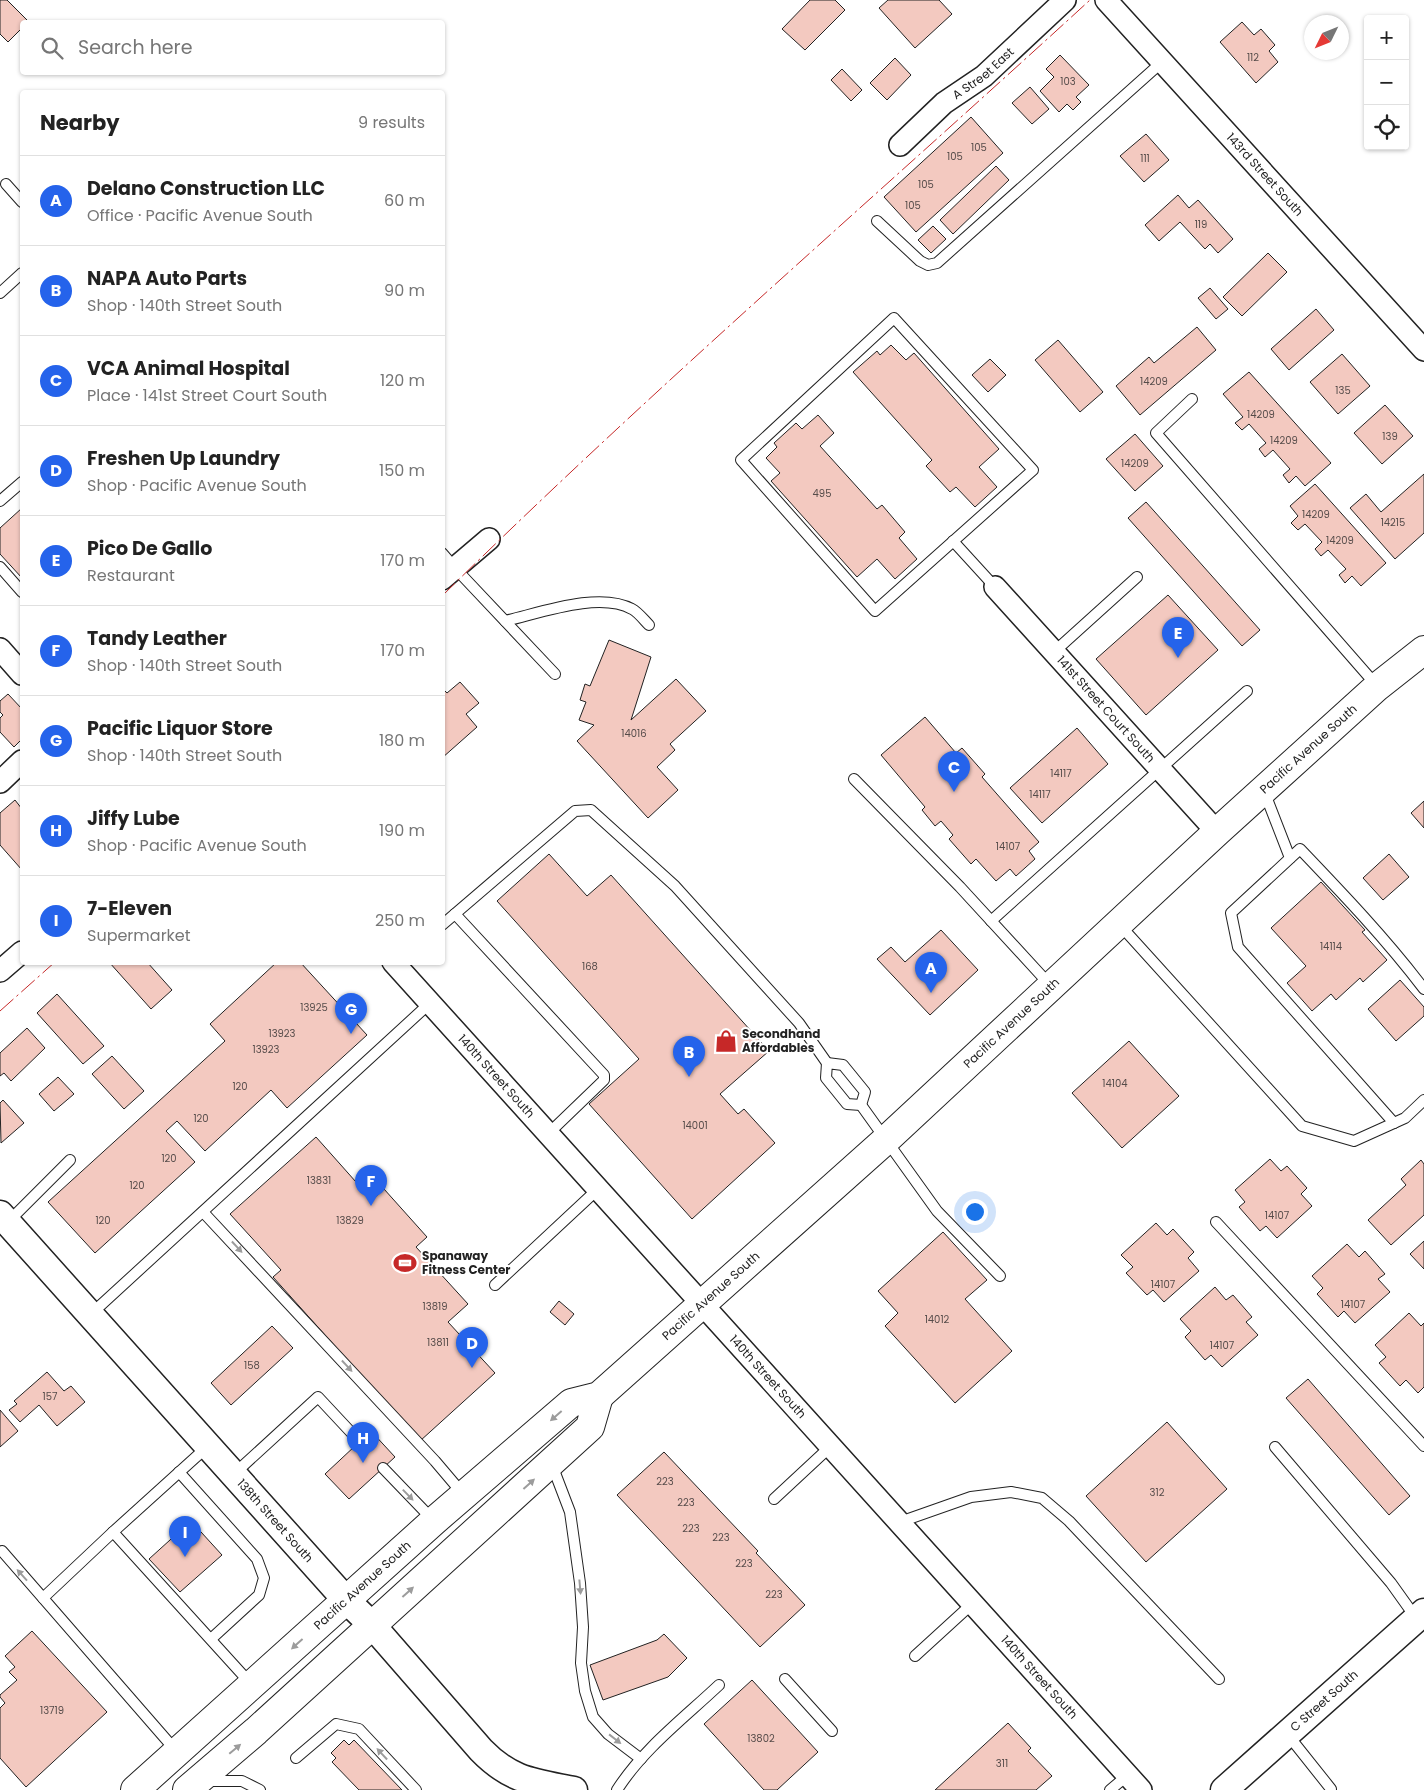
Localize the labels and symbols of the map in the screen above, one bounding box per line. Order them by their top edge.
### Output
north arrow [1304,15,1349,60]
street label: A Street East [949,43,1017,103]
house number: 112 [1247,50,1259,65]
house number: 103 [1060,74,1076,89]
street label: 143rd Street South [1223,129,1307,220]
house number: 105 [971,140,987,155]
house number: 105 [947,149,963,164]
house number: 111 [1140,151,1150,166]
house number: 105 [918,177,934,192]
house number: 105 [905,198,921,213]
house number: 119 [1195,217,1207,232]
house number: 14209 [1140,374,1168,389]
house number: 135 [1335,383,1351,398]
house number: 14209 [1247,407,1275,422]
house number: 139 [1382,429,1398,444]
house number: 14209 [1270,433,1298,448]
house number: 14209 [1121,456,1149,471]
house number: 495 [813,486,831,501]
house number: 14209 [1302,507,1330,522]
house number: 14215 [1381,515,1405,530]
house number: 14209 [1326,533,1354,548]
pin: E [1162,617,1194,658]
street label: 141st Street Court South [1053,652,1159,766]
street label: Pacific Avenue South [1256,700,1360,797]
house number: 14016 [621,726,647,741]
pin: C [938,751,970,792]
house number: 14117 [1050,766,1072,781]
house number: 14117 [1029,787,1051,802]
house number: 14107 [996,839,1021,854]
house number: 14114 [1320,939,1342,954]
pin: A [915,952,947,993]
house number: 168 [582,959,598,974]
street label: Pacific Avenue South [959,974,1063,1072]
pin: G [335,993,367,1034]
house number: 13925 [300,1000,328,1015]
place label: Secondhand Affordables [742,1025,820,1056]
house number: 13923 [268,1026,296,1041]
shop icon: Secondhand Affordables [713,1028,739,1054]
street label: 140th Street South [454,1030,539,1121]
pin: B [673,1036,705,1077]
house number: 13923 [252,1042,280,1057]
house number: 14104 [1102,1076,1128,1091]
house number: 120 [232,1079,248,1094]
house number: 120 [193,1111,209,1126]
house number: 14001 [682,1118,708,1133]
house number: 120 [161,1151,177,1166]
pin: F [355,1165,387,1206]
house number: 13831 [307,1173,331,1188]
house number: 120 [129,1178,145,1193]
your location [962,1199,988,1225]
house number: 14107 [1265,1208,1290,1223]
house number: 120 [95,1213,111,1228]
house number: 13829 [336,1213,364,1228]
one-way arrow [231,1241,242,1254]
place label: Spanaway Fitness Center [422,1247,510,1278]
street label: Pacific Avenue South [658,1248,763,1344]
sports icon: Spanaway Fitness Center [392,1250,418,1276]
house number: 14107 [1151,1277,1176,1292]
house number: 14107 [1341,1297,1366,1312]
house number: 13819 [423,1299,447,1314]
house number: 14012 [925,1312,950,1327]
pin: D [456,1327,488,1368]
street label: 140th Street South [726,1331,810,1422]
house number: 13811 [427,1335,449,1350]
house number: 14107 [1210,1338,1235,1353]
house number: 158 [244,1358,260,1373]
one-way arrow [341,1360,353,1372]
house number: 157 [43,1389,58,1404]
one-way arrow [550,1410,562,1422]
pin: H [347,1422,379,1463]
house number: 223 [656,1474,674,1489]
street label: 138th Street South [233,1475,317,1566]
one-way arrow [523,1478,536,1489]
house number: 312 [1150,1485,1165,1500]
one-way arrow [402,1488,414,1500]
house number: 223 [677,1495,695,1510]
pin: I [169,1516,201,1557]
house number: 223 [682,1521,700,1536]
house number: 223 [712,1530,730,1545]
street label: Pacific Avenue South [310,1537,415,1633]
house number: 223 [735,1556,753,1571]
one-way arrow [16,1569,28,1581]
one-way arrow [577,1580,585,1596]
one-way arrow [402,1586,414,1598]
house number: 223 [765,1587,783,1602]
street label: 140th Street South [997,1632,1082,1722]
one-way arrow [291,1638,303,1650]
street label: C Street South [1286,1666,1361,1735]
house number: 13719 [40,1703,64,1718]
house number: 13802 [747,1731,775,1746]
one-way arrow [608,1734,621,1745]
one-way arrow [229,1744,241,1755]
one-way arrow [376,1749,388,1761]
house number: 311 [996,1756,1008,1771]

